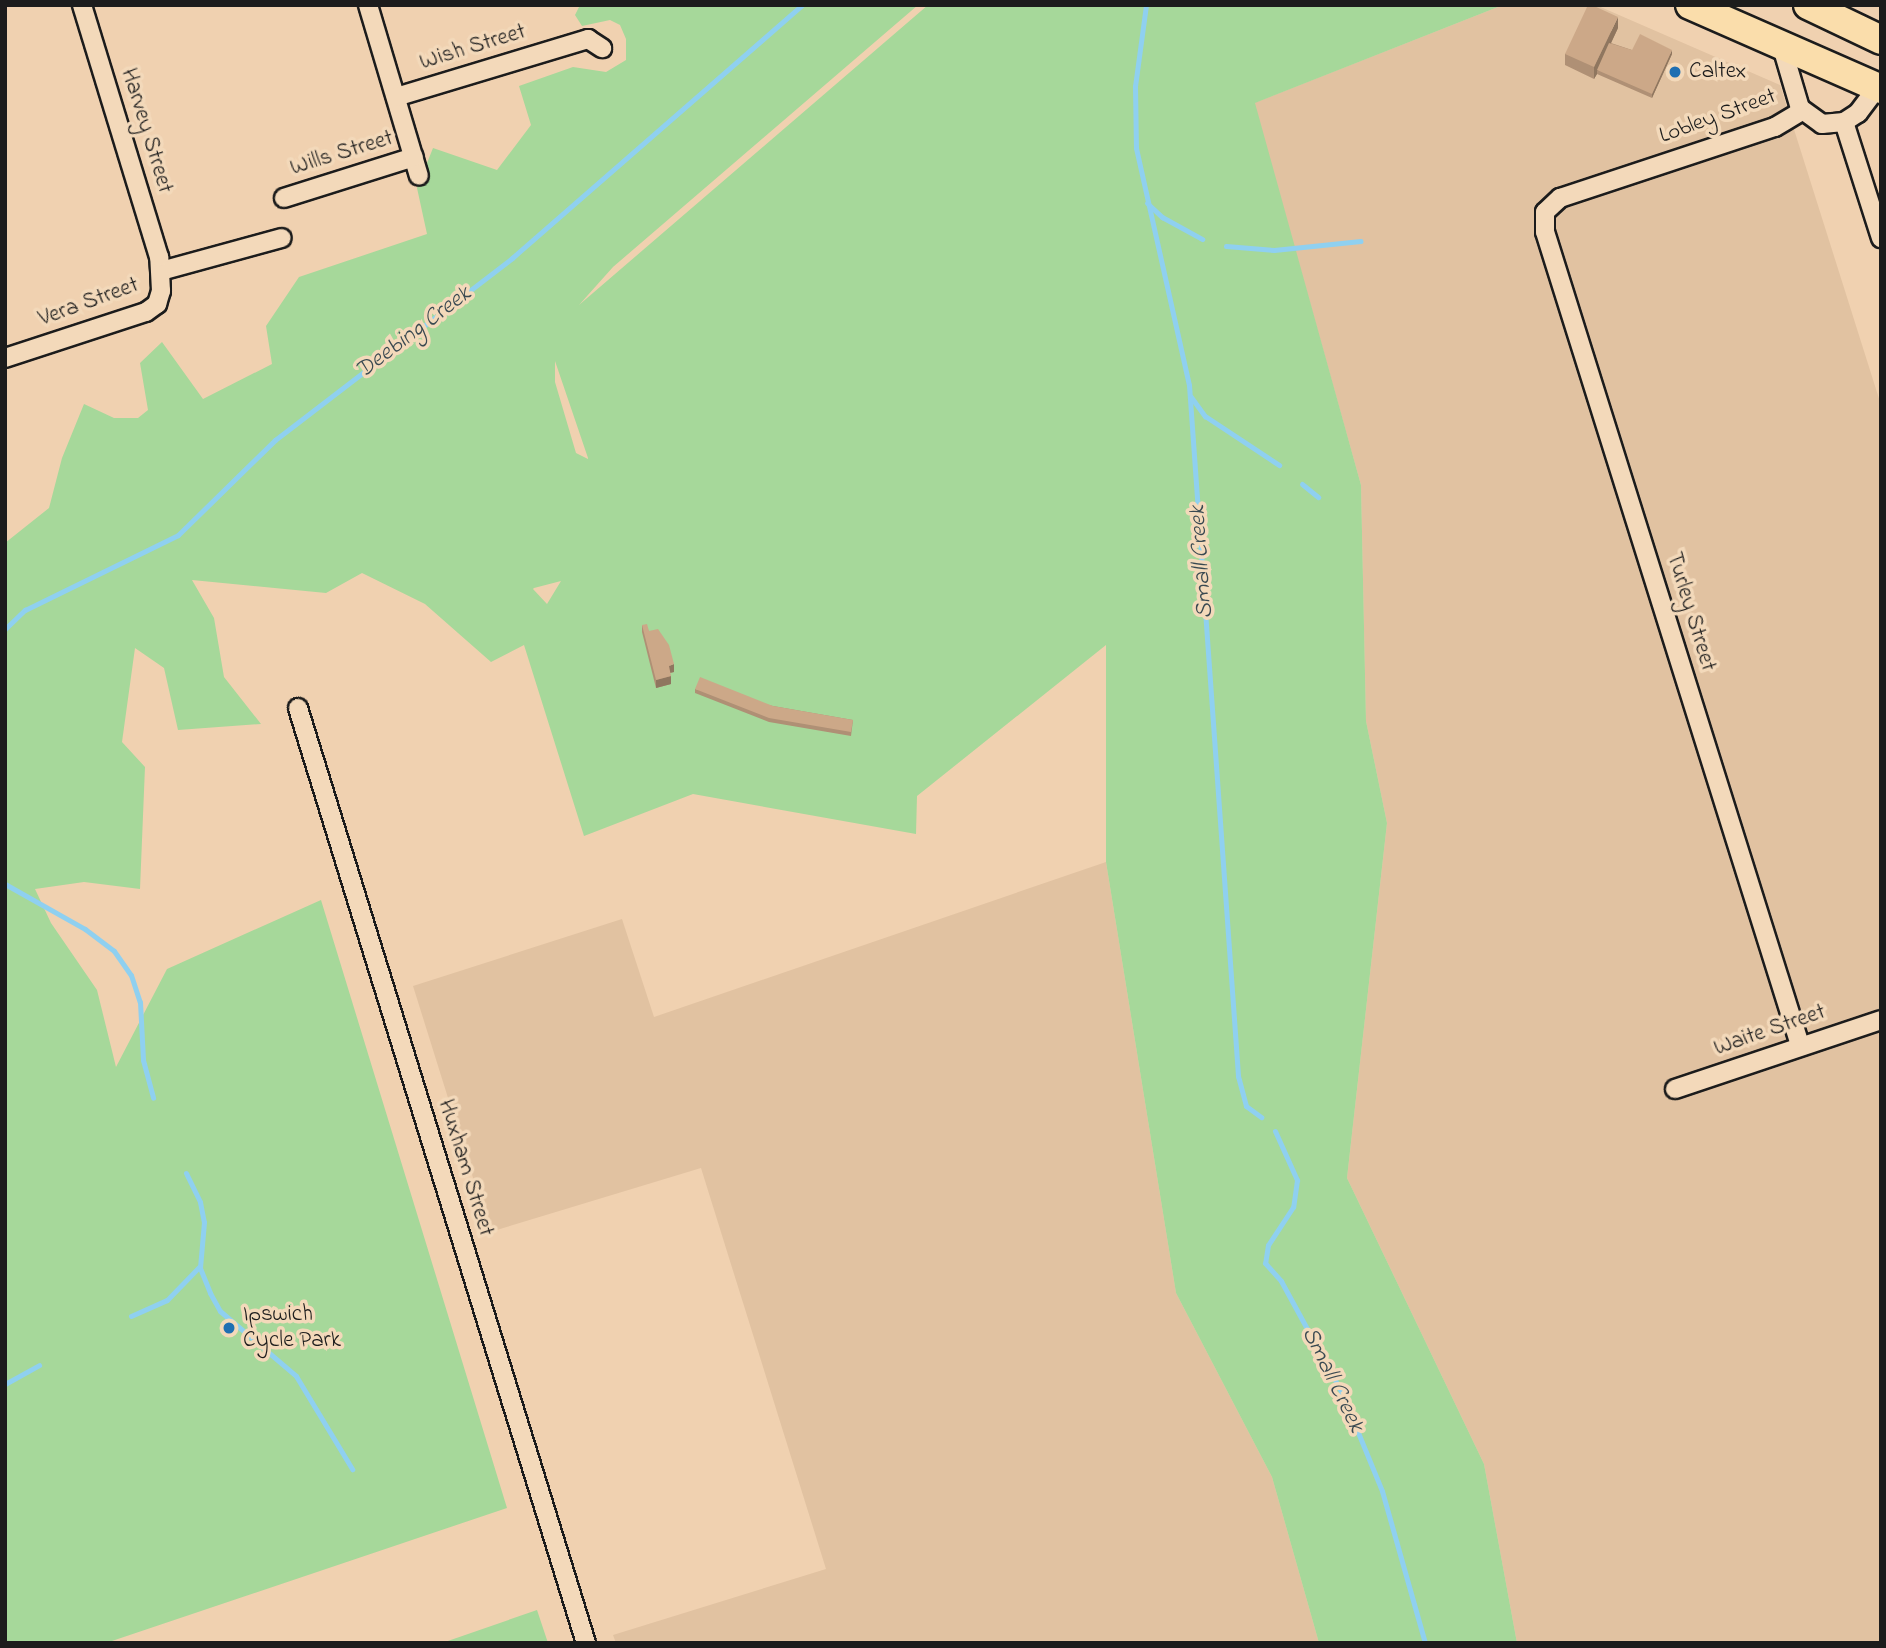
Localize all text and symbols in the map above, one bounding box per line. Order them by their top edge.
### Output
street label: Wish Street [417,19,529,77]
place label: Caltex [1689,58,1746,86]
marker: Caltex [1667,64,1683,80]
street label: Harvey Street [114,65,178,197]
street label: Lobley Street [1656,83,1780,151]
street label: Wills Street [287,125,397,183]
street label: Vera Street [35,272,143,334]
water label: Deebing Creek [350,280,478,386]
water label: Small Creek [1184,504,1220,620]
street label: Turley Street [1659,549,1721,675]
street label: Waite Street [1711,999,1829,1063]
street label: Huxham Street [431,1096,499,1240]
place label: Ipswich Cycle Park [243,1301,341,1355]
marker: Ipswich Cycle Park [221,1320,237,1336]
water label: Small Creek [1294,1323,1370,1437]

